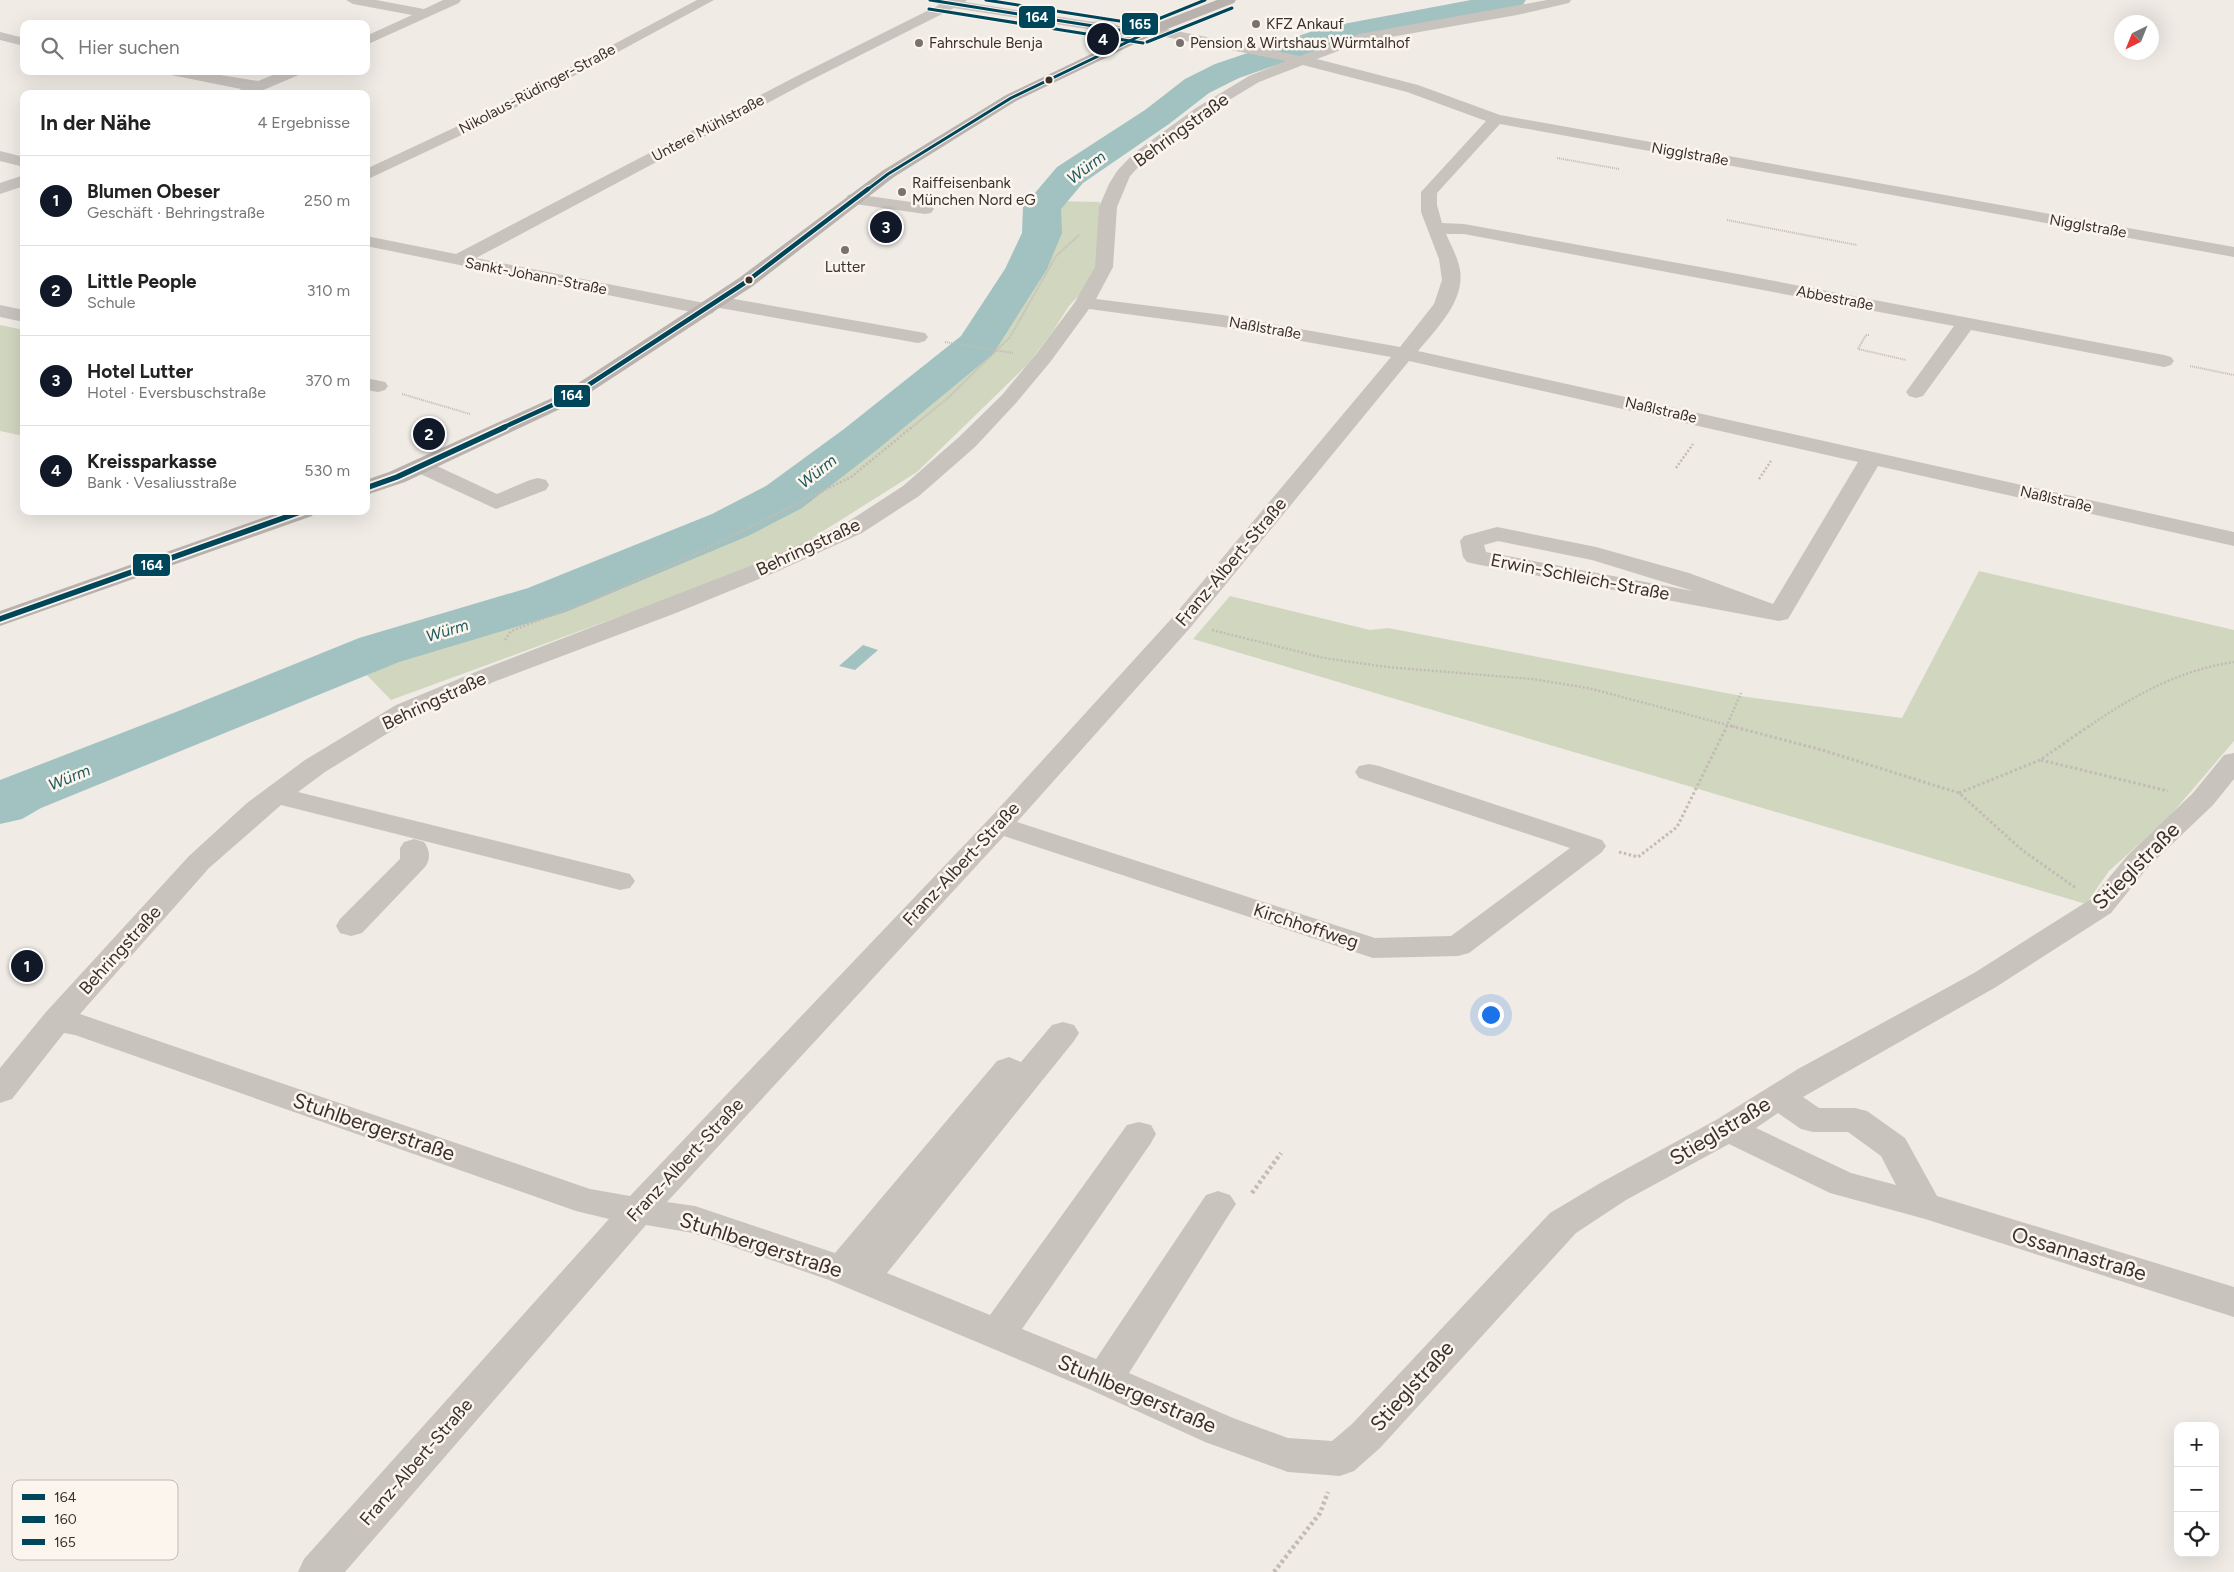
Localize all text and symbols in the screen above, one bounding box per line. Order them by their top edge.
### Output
line badge: 164 [1018,5,1056,29]
text: 164 [1026,9,1049,26]
line badge: 165 [1121,12,1159,36]
place label: KFZ Ankauf [1266,15,1344,33]
north arrow [2114,15,2159,60]
text: 165 [1129,16,1151,33]
marker: KFZ Ankauf [1250,18,1262,30]
search box [20,20,370,75]
pin: 4 [1087,20,1119,58]
icon: search [38,34,66,62]
place label: Fahrschule Benja [929,34,1043,52]
place label: Pension & Wirtshaus Würmtalhof [1190,34,1411,52]
text: Hier suchen [78,36,179,59]
marker: Fahrschule Benja [913,37,925,49]
marker: Pension & Wirtshaus Würmtalhof [1174,37,1186,49]
street label: Nikolaus-Rüdinger-Straße [456,40,618,138]
unlabelled marker [1044,75,1054,85]
street label: Behringstraße [1129,88,1233,172]
street label: Untere Mühlstraße [649,91,767,165]
text: In der Nähe [40,110,151,135]
text: 4 Ergebnisse [257,113,350,132]
street label: Nigglstraße [1650,138,1730,170]
water label: Würm [1063,147,1110,188]
place label: Raiffeisenbank München Nord eG [912,174,1036,209]
text: Blumen Obeser [87,180,220,203]
marker: Raiffeisenbank München Nord eG [896,186,908,198]
text: 1 [53,191,59,210]
text: 250 m [304,191,350,210]
text: Geschäft · Behringstraße [87,203,265,222]
pin: 3 [870,208,902,246]
street label: Nigglstraße [2048,210,2128,242]
marker: Lutter [839,244,851,256]
street label: Sankt-Johann-Straße [464,253,608,299]
place label: Lutter [825,258,865,276]
text: Little People [87,270,197,293]
unlabelled marker [744,275,754,285]
text: 2 [51,281,61,300]
text: 310 m [307,281,350,300]
street label: Abbestraße [1795,282,1875,314]
text: Schule [87,293,136,312]
street label: Naßlstraße [1227,313,1303,343]
text: Hotel Lutter [87,360,193,383]
text: 3 [52,371,60,390]
text: 370 m [305,371,350,390]
text: Hotel · Eversbuschstraße [87,383,266,402]
line badge: 164 [553,384,591,408]
text: 164 [561,387,584,404]
street label: Naßlstraße [1623,393,1699,427]
pin: 2 [413,415,445,453]
text: Kreissparkasse [87,450,217,473]
water label: Würm [794,450,841,492]
text: 4 [51,461,61,480]
text: 530 m [304,461,350,480]
text: Bank · Vesaliusstraße [87,473,237,492]
street label: Naßlstraße [2018,482,2094,516]
street label: Franz-Albert-Straße [1171,493,1291,631]
street label: Behringstraße [753,513,864,581]
street label: Erwin-Schleich-Straße [1489,549,1671,605]
line badge: 164 [132,553,171,577]
text: 164 [141,557,164,574]
water label: Würm [424,615,471,646]
street label: Behringstraße [379,667,490,735]
water label: Würm [46,760,93,794]
street label: Franz-Albert-Straße [898,797,1024,930]
street label: Stieglstraße [2087,817,2184,914]
street label: Kirchhoffweg [1251,899,1361,953]
street label: Behringstraße [74,901,166,999]
pin: 1 [11,947,43,985]
your location [1478,1002,1504,1028]
street label: Stuhlbergerstraße [290,1087,458,1166]
street label: Stieglstraße [1665,1091,1775,1170]
street label: Franz-Albert-Straße [622,1093,748,1226]
street label: Stuhlbergerstraße [677,1206,846,1283]
street label: Ossannastraße [2009,1221,2150,1286]
street label: Stieglstraße [1365,1335,1459,1436]
street label: Stuhlbergerstraße [1054,1349,1220,1438]
street label: Franz-Albert-Straße [355,1394,477,1530]
map controls [2174,1422,2219,1557]
button: + [2174,1422,2219,1467]
button: − [2174,1467,2219,1512]
legend [12,1480,178,1560]
text: 164 [54,1489,77,1506]
text: 160 [54,1511,77,1528]
button: locate [2174,1512,2219,1557]
text: 165 [54,1534,76,1551]

